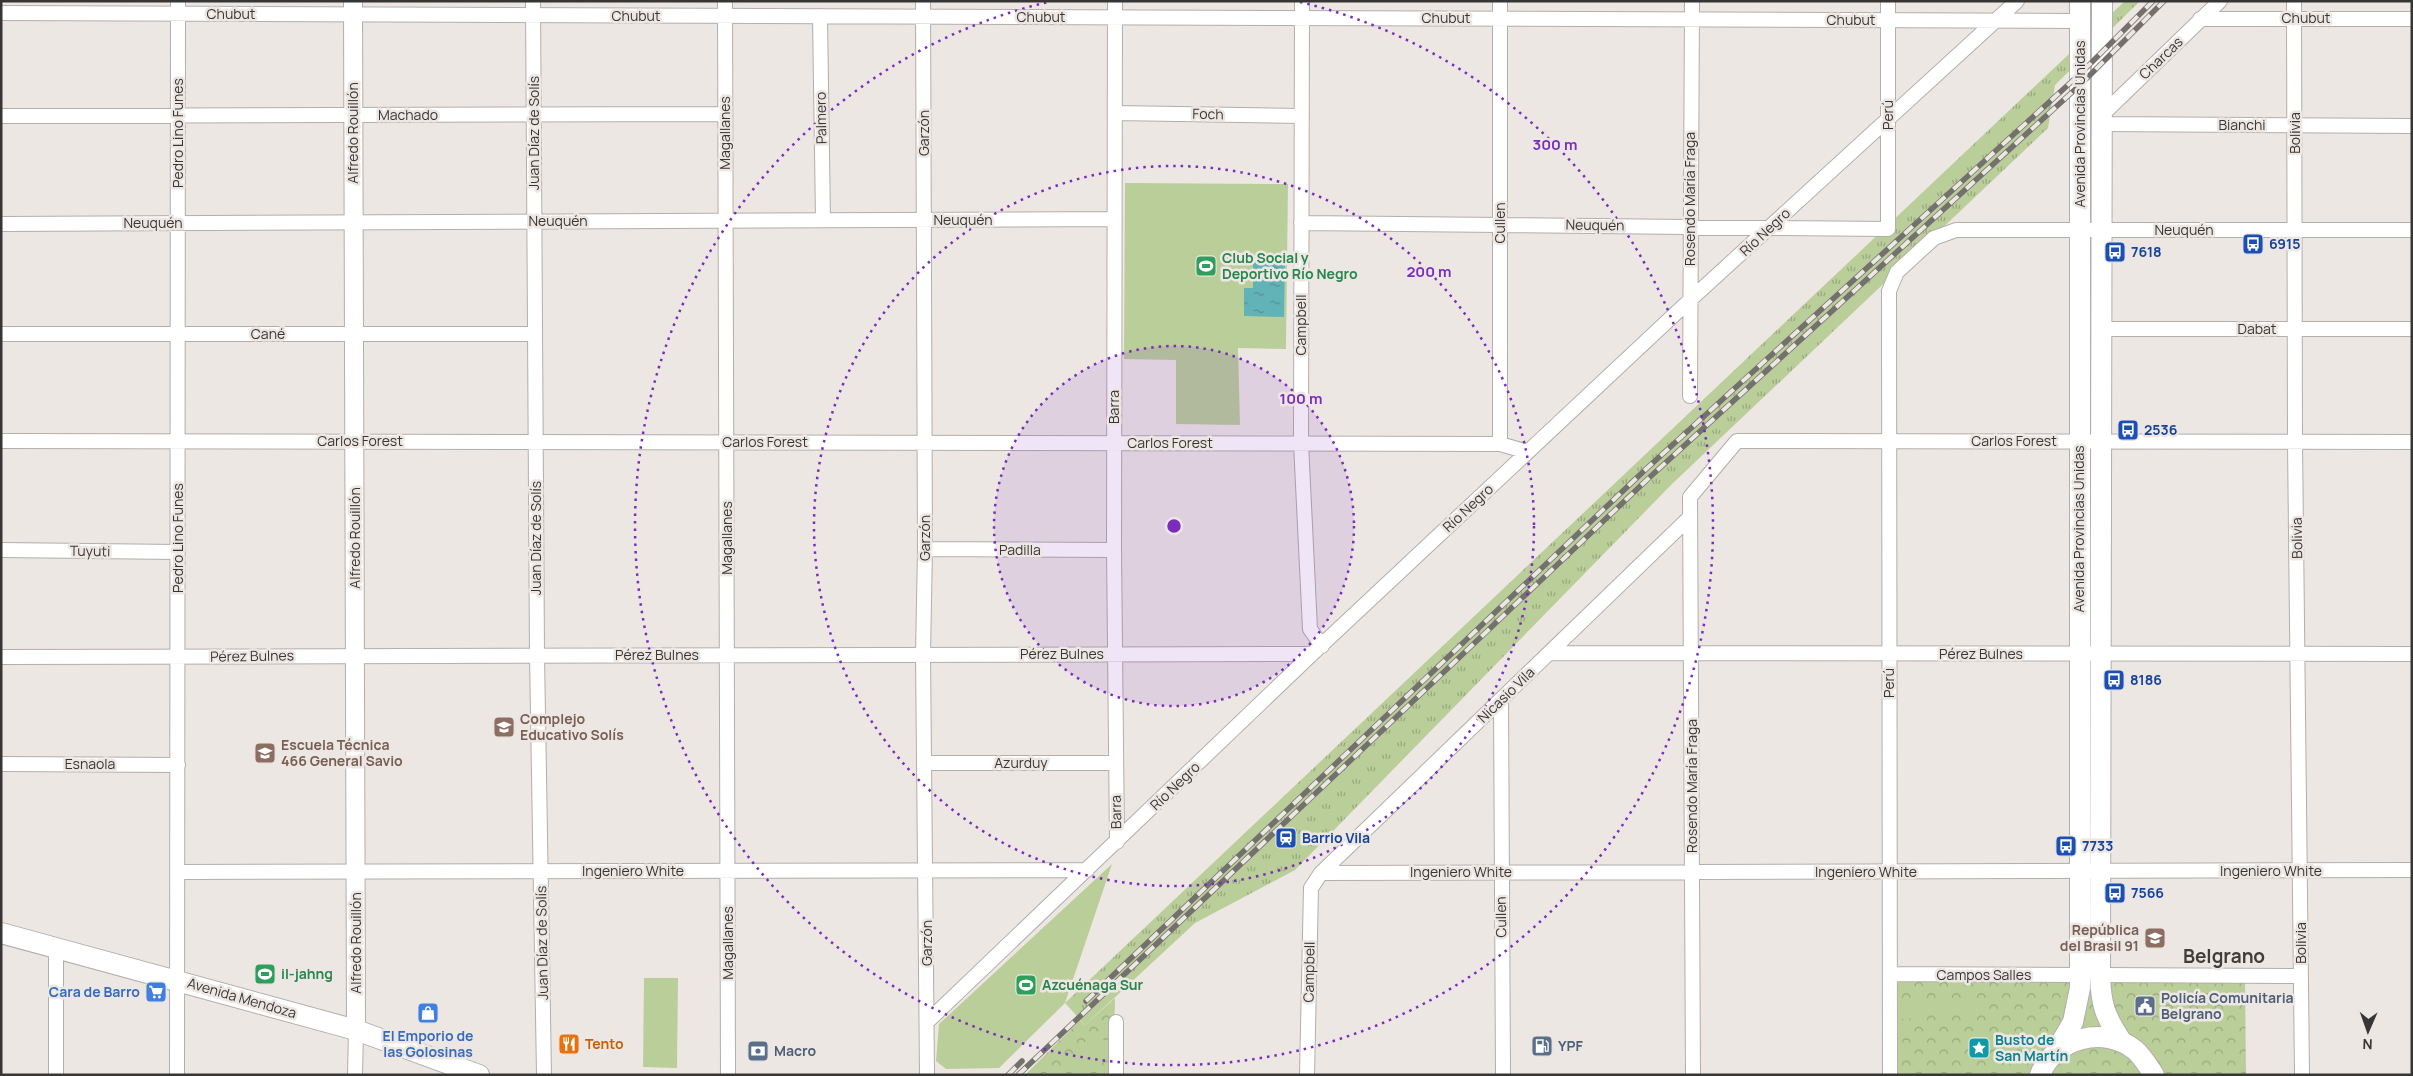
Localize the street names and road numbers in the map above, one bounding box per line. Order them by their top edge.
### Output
street label: Chubut [207,4,256,23]
street label: Chubut [612,6,661,25]
street label: Chubut [1017,7,1066,26]
street label: Chubut [1422,8,1471,27]
street label: Chubut [2282,8,2331,27]
street label: Chubut [1827,10,1876,29]
street label: Charcas [2135,32,2187,83]
street label: Avenida Provincias Unidas [2070,40,2089,208]
street label: Juan Díaz de Solís [524,76,543,190]
street label: Pedro Lino Funes [168,78,187,188]
street label: Alfredo Rouillón [343,82,362,184]
street label: Palmero [811,92,830,144]
street label: Magallanes [715,96,734,170]
street label: Perú [1878,100,1897,130]
street label: Foch [1192,104,1224,123]
street label: Machado [378,105,438,124]
street label: Garzón [914,110,933,156]
street label: Bolivia [2285,112,2304,154]
street label: Bianchi [2218,115,2266,134]
street label: Rosendo María Fraga [1680,132,1699,266]
street label: Cullen [1490,202,1509,244]
street label: Río Negro [1735,203,1794,260]
street label: Neuquén [934,210,992,229]
street label: Neuquén [529,211,587,230]
street label: Neuquén [124,213,182,232]
street label: Neuquén [1565,214,1625,235]
street label: Neuquén [2155,220,2213,239]
street label: Campbell [1291,295,1310,355]
street label: Dabat [2238,319,2277,338]
street label: Cané [251,324,285,343]
street label: Barra [1104,390,1123,424]
street label: Carlos Forest [317,431,403,450]
street label: Carlos Forest [1971,431,2057,450]
street label: Carlos Forest [722,432,808,451]
street label: Carlos Forest [1127,433,1213,452]
street label: Avenida Provincias Unidas [2069,445,2088,613]
street label: Río Negro [1438,479,1497,536]
street label: Juan Díaz de Solís [526,481,545,595]
street label: Pedro Lino Funes [168,483,187,593]
street label: Alfredo Rouillón [345,487,364,589]
street label: Magallanes [717,501,736,575]
street label: Garzón [915,515,934,561]
street label: Bolivia [2287,517,2306,559]
street label: Padilla [999,540,1041,559]
street label: Tuyuti [70,541,110,560]
street label: Pérez Bulnes [1020,644,1104,663]
street label: Pérez Bulnes [1939,644,2023,663]
street label: Pérez Bulnes [210,645,294,666]
street label: Pérez Bulnes [615,645,699,664]
street label: Nicasio Vila [1473,663,1538,727]
street label: Perú [1879,668,1898,698]
street label: Rosendo María Fraga [1682,719,1701,853]
street label: Azurduy [994,753,1048,772]
street label: Esnaola [65,754,115,773]
street label: Río Negro [1146,757,1204,814]
street label: Barra [1106,795,1125,829]
street label: Ingeniero White [582,861,684,880]
street label: Ingeniero White [2220,861,2322,880]
street label: Ingeniero White [1410,862,1512,881]
street label: Ingeniero White [1815,862,1917,881]
street label: Juan Díaz de Solís [531,886,552,1000]
street label: Alfredo Rouillón [346,892,365,994]
street label: Cullen [1491,896,1510,938]
street label: Magallanes [718,906,737,980]
street label: Garzón [917,920,936,966]
street label: Bolivia [2291,922,2310,964]
street label: Campbell [1298,941,1319,1003]
street label: Campos Salles [1937,965,2031,984]
street label: Avenida Mendoza [185,973,299,1022]

